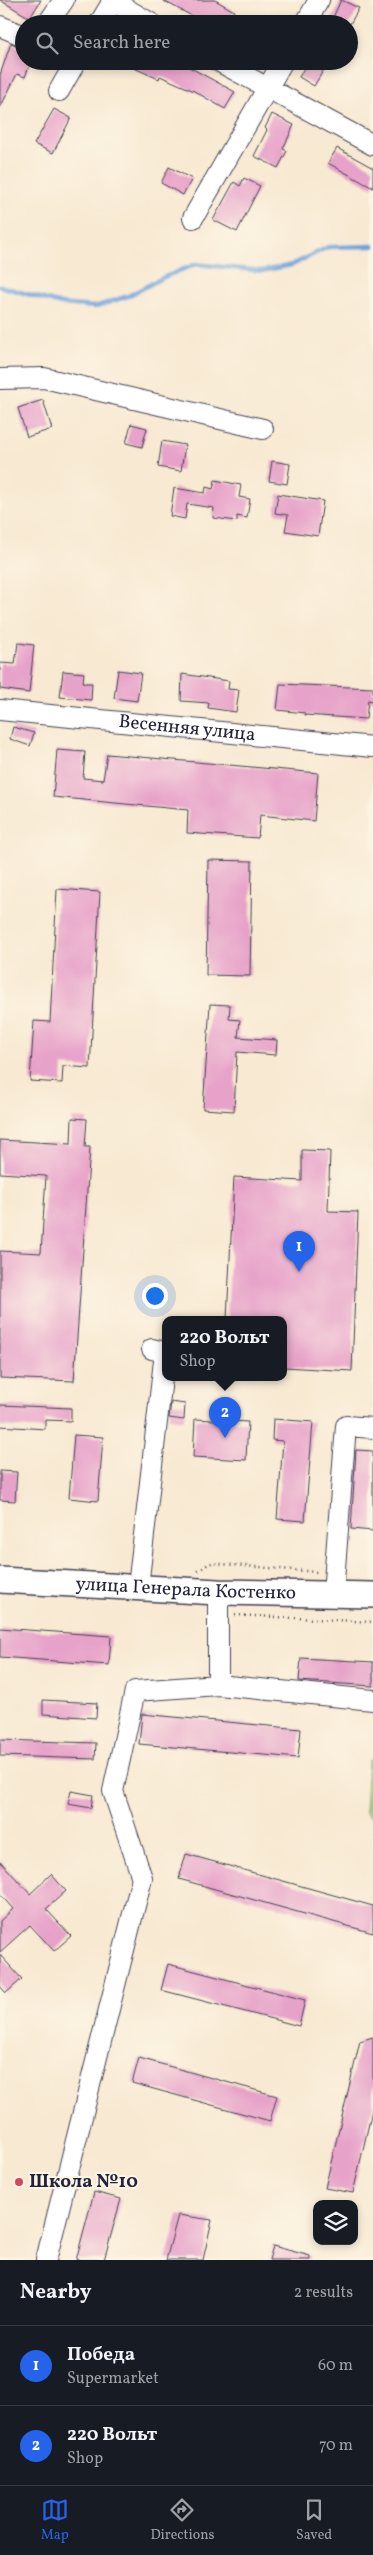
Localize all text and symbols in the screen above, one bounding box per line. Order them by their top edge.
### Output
search box [15,15,358,70]
icon: search [33,29,61,57]
text: Search here [73,30,170,56]
street label: Весенняя улица [117,709,257,748]
pin: 1 [283,1231,315,1272]
your location [142,1283,168,1309]
popup [162,1316,287,1381]
text: 220 Вольт [179,1325,270,1351]
text: Shop [179,1351,215,1373]
pin: 2 [209,1397,241,1438]
street label: улица Генерала Костенко [75,1571,296,1607]
place label: Школа №10 [29,2169,138,2195]
marker: Школа №10 [13,2176,25,2188]
map controls [313,2200,358,2245]
button: layers [313,2200,358,2245]
text: Nearby [20,2278,91,2307]
text: 2 results [294,2282,353,2304]
text: Победа [67,2342,135,2368]
text: 1 [33,2355,39,2377]
text: 60 m [318,2355,353,2377]
text: Supermarket [67,2368,159,2390]
text: 220 Вольт [67,2422,157,2448]
text: 2 [32,2435,40,2457]
text: 70 m [319,2435,353,2457]
text: Shop [67,2448,103,2470]
tab: Map [41,2496,69,2545]
tab: Directions [150,2496,215,2545]
tab: Saved [296,2496,332,2545]

